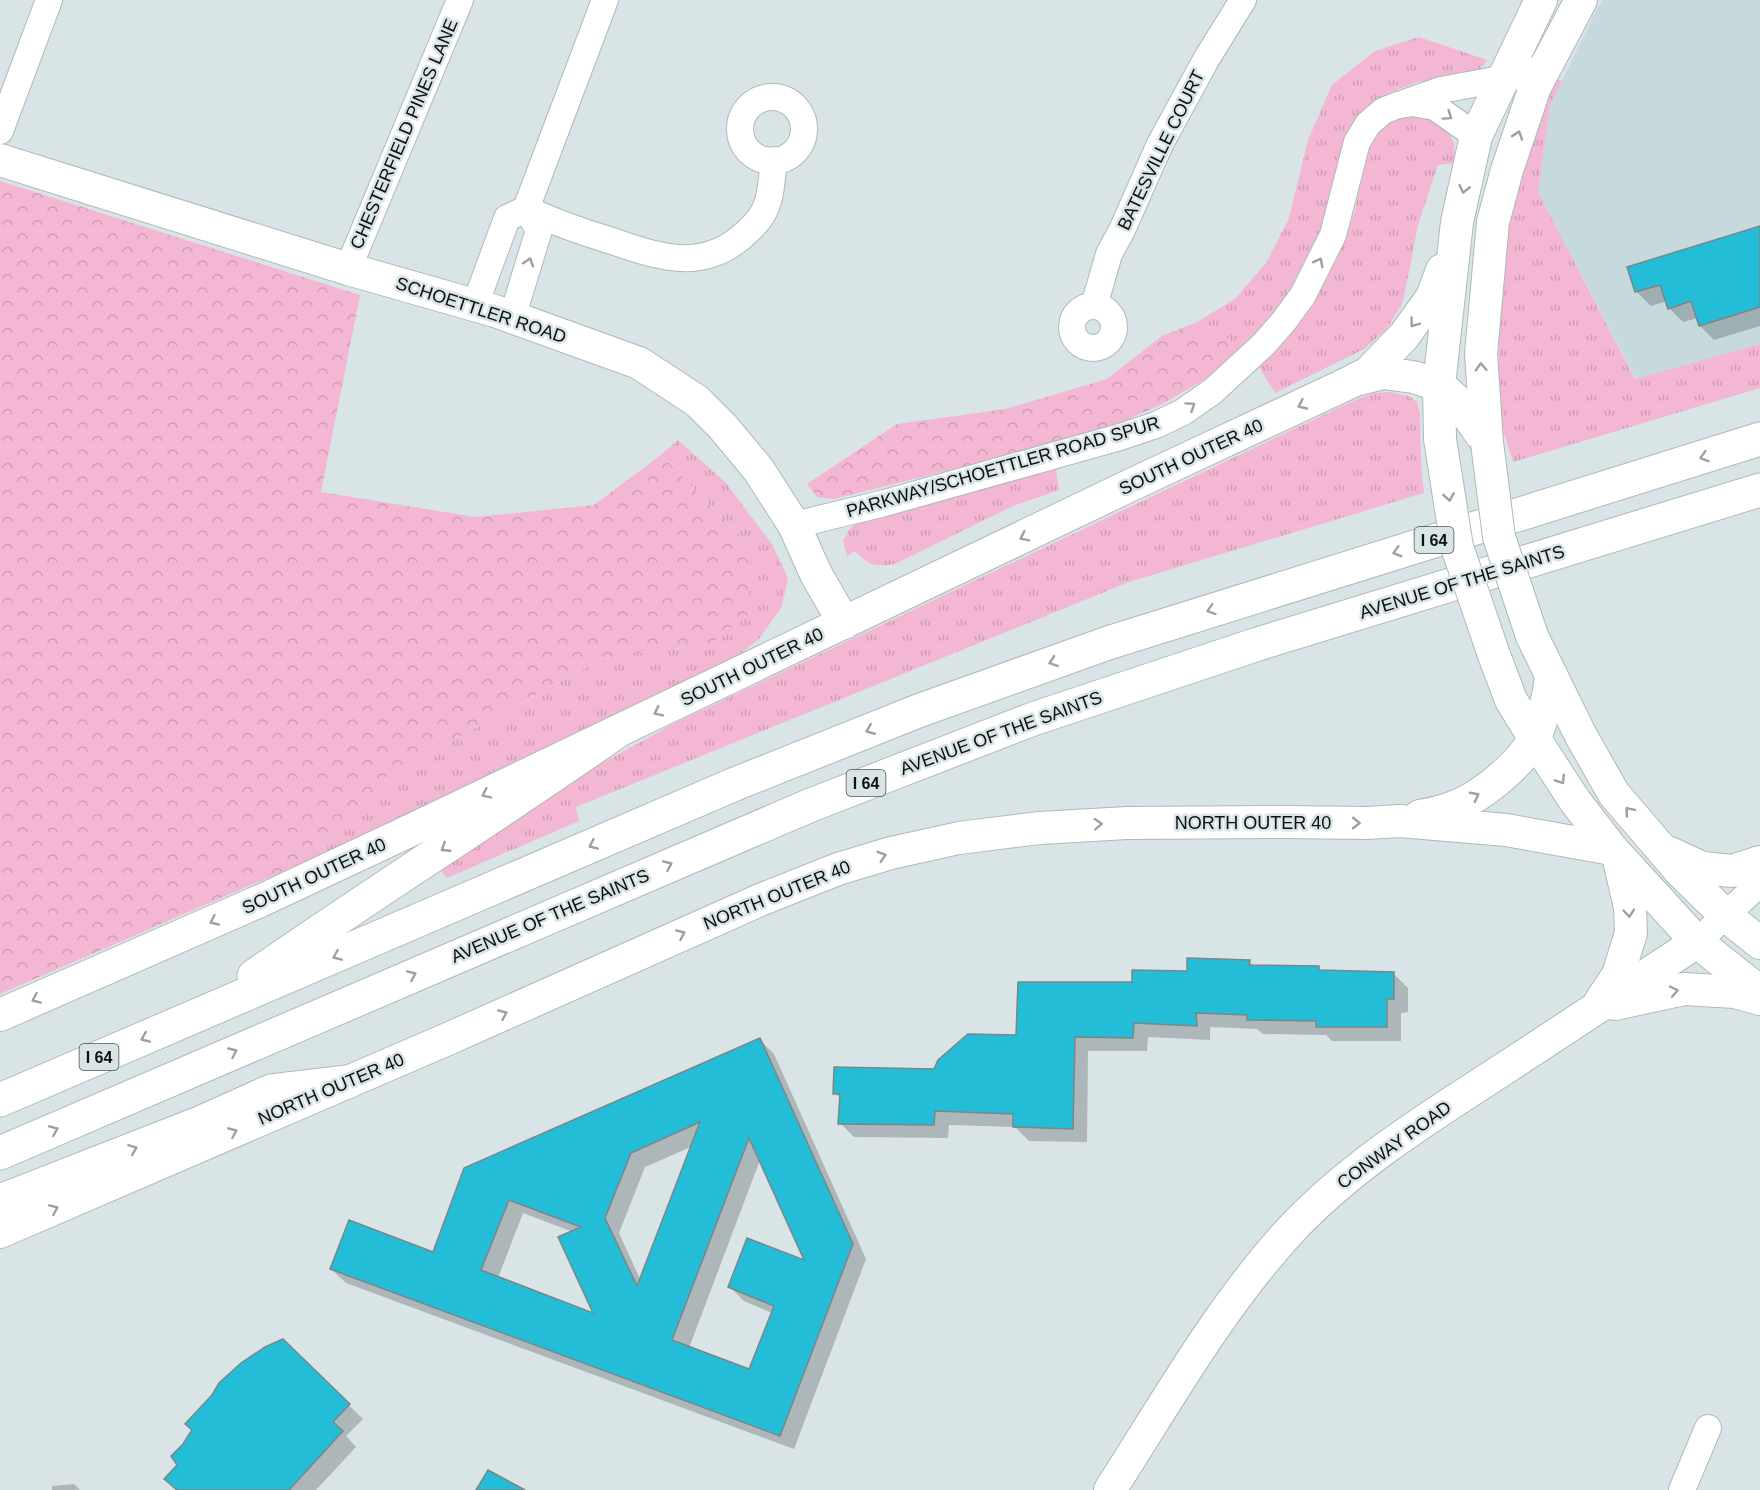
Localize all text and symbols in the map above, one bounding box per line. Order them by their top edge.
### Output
street label: CHESTERFIELD PINES LANE [346,16,462,252]
street label: BATESVILLE COURT [1114,67,1208,233]
one-way arrow [1441,109,1452,120]
one-way arrow [1511,130,1524,140]
one-way arrow [1458,184,1471,194]
one-way arrow [522,257,534,268]
one-way arrow [1312,258,1324,269]
street label: SCHOETTLER ROAD [393,273,569,347]
one-way arrow [1410,316,1421,327]
one-way arrow [1475,363,1488,372]
one-way arrow [1297,398,1308,410]
one-way arrow [1184,402,1195,413]
street label: PARKWAY/SCHOETTLER ROAD SPUR [844,413,1162,521]
street label: SOUTH OUTER 40 [1116,415,1266,499]
one-way arrow [1699,450,1710,462]
one-way arrow [1442,492,1455,502]
road number: I 64 [1414,527,1454,553]
one-way arrow [1019,529,1030,541]
street label: AVENUE OF THE SAINTS [1357,541,1567,623]
one-way arrow [1393,545,1403,557]
one-way arrow [1206,603,1217,615]
street label: SOUTH OUTER 40 [677,624,827,710]
one-way arrow [1048,655,1059,668]
street label: AVENUE OF THE SAINTS [897,687,1105,779]
one-way arrow [654,704,665,716]
one-way arrow [865,723,876,735]
road number: I 64 [846,770,886,796]
one-way arrow [1554,774,1565,785]
one-way arrow [482,787,493,799]
one-way arrow [1469,792,1480,804]
one-way arrow [1625,807,1636,818]
street label: NORTH OUTER 40 [1175,813,1331,833]
one-way arrow [1351,817,1360,829]
one-way arrow [1094,818,1103,831]
street label: SOUTH OUTER 40 [239,834,389,918]
one-way arrow [588,838,599,850]
one-way arrow [440,841,451,852]
one-way arrow [876,851,887,863]
street label: NORTH OUTER 40 [701,856,853,934]
one-way arrow [662,860,673,872]
street label: AVENUE OF THE SAINTS [448,865,652,967]
one-way arrow [1622,908,1635,917]
one-way arrow [210,914,221,926]
one-way arrow [674,929,685,941]
one-way arrow [332,949,343,961]
one-way arrow [405,970,416,982]
one-way arrow [1669,985,1679,998]
one-way arrow [31,992,42,1004]
one-way arrow [497,1009,508,1021]
one-way arrow [140,1031,151,1043]
road number: I 64 [80,1044,118,1070]
one-way arrow [226,1048,237,1060]
street label: NORTH OUTER 40 [255,1049,407,1129]
street label: CONWAY ROAD [1333,1097,1455,1193]
one-way arrow [47,1125,58,1137]
one-way arrow [226,1127,237,1139]
one-way arrow [126,1144,137,1156]
one-way arrow [47,1204,58,1216]

